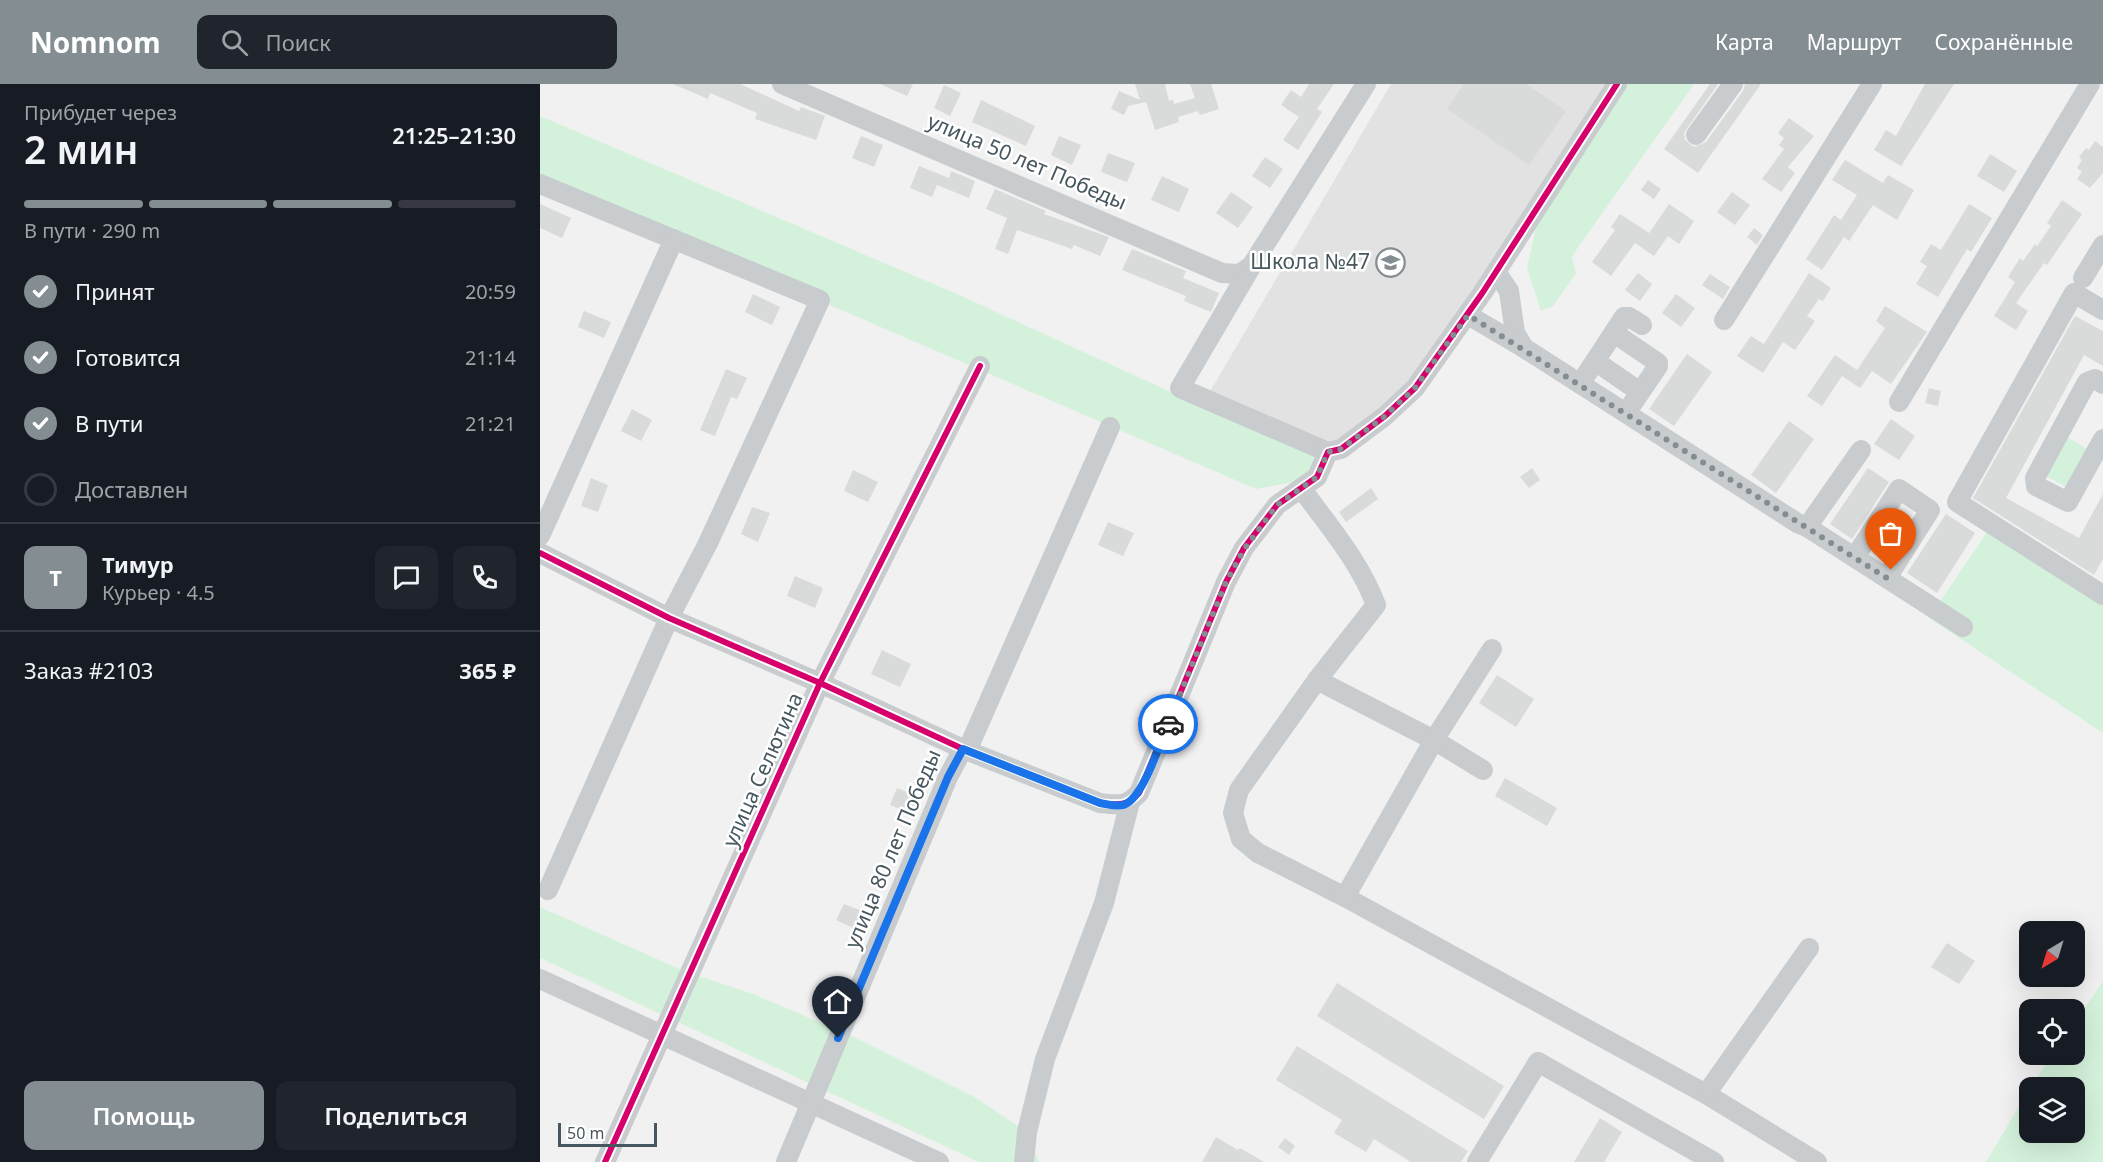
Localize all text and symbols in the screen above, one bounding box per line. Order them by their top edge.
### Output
search box [197,15,617,69]
text: Nomnom [30,23,161,61]
icon: search [218,26,251,59]
text: Поиск [266,27,331,57]
text: Карта [1715,28,1774,56]
text: Маршрут [1807,28,1902,56]
text: Сохранённые [1935,28,2073,56]
text: Прибудет через [24,99,177,126]
street label: улица 50 лет Победы [923,106,1131,216]
text: 21:25–21:30 [392,120,516,150]
text: 2 мин [24,122,139,175]
text: В пути · 290 m [24,217,160,244]
school or university icon: Школа №47 [1375,246,1407,278]
place label: Школа №47 [1250,247,1370,275]
icon: check [24,275,57,308]
text: Принят [75,276,155,306]
text: 20:59 [465,278,516,305]
icon: check [24,341,57,374]
text: Готовится [75,342,181,372]
text: 21:14 [465,344,516,371]
icon: check [24,407,57,440]
text: В пути [75,408,143,438]
text: 21:21 [465,410,516,437]
text: Доставлен [75,474,188,504]
pin [1865,508,1916,570]
icon: bag [1874,517,1907,550]
button: chat [375,546,438,609]
button: phone [453,546,516,609]
text: Тимур [102,549,174,579]
text: Т [49,562,62,592]
text: Курьер · 4.5 [102,579,215,606]
text: Заказ #2103 [24,655,153,685]
text: 365 ₽ [459,655,516,685]
street label: улица Селютина [715,688,809,851]
courier [1138,694,1198,754]
icon: car [1152,708,1185,741]
street label: улица 80 лет Победы [837,745,947,953]
north arrow [2019,921,2085,987]
map controls [2019,921,2085,1143]
pin [812,976,863,1038]
icon: home [821,985,854,1018]
button: locate [2019,999,2085,1065]
button: layers [2019,1077,2085,1143]
button: Помощь [24,1081,264,1150]
button: Поделиться [276,1081,516,1150]
scale bar [558,1120,657,1148]
text: 50 m [567,1122,604,1144]

